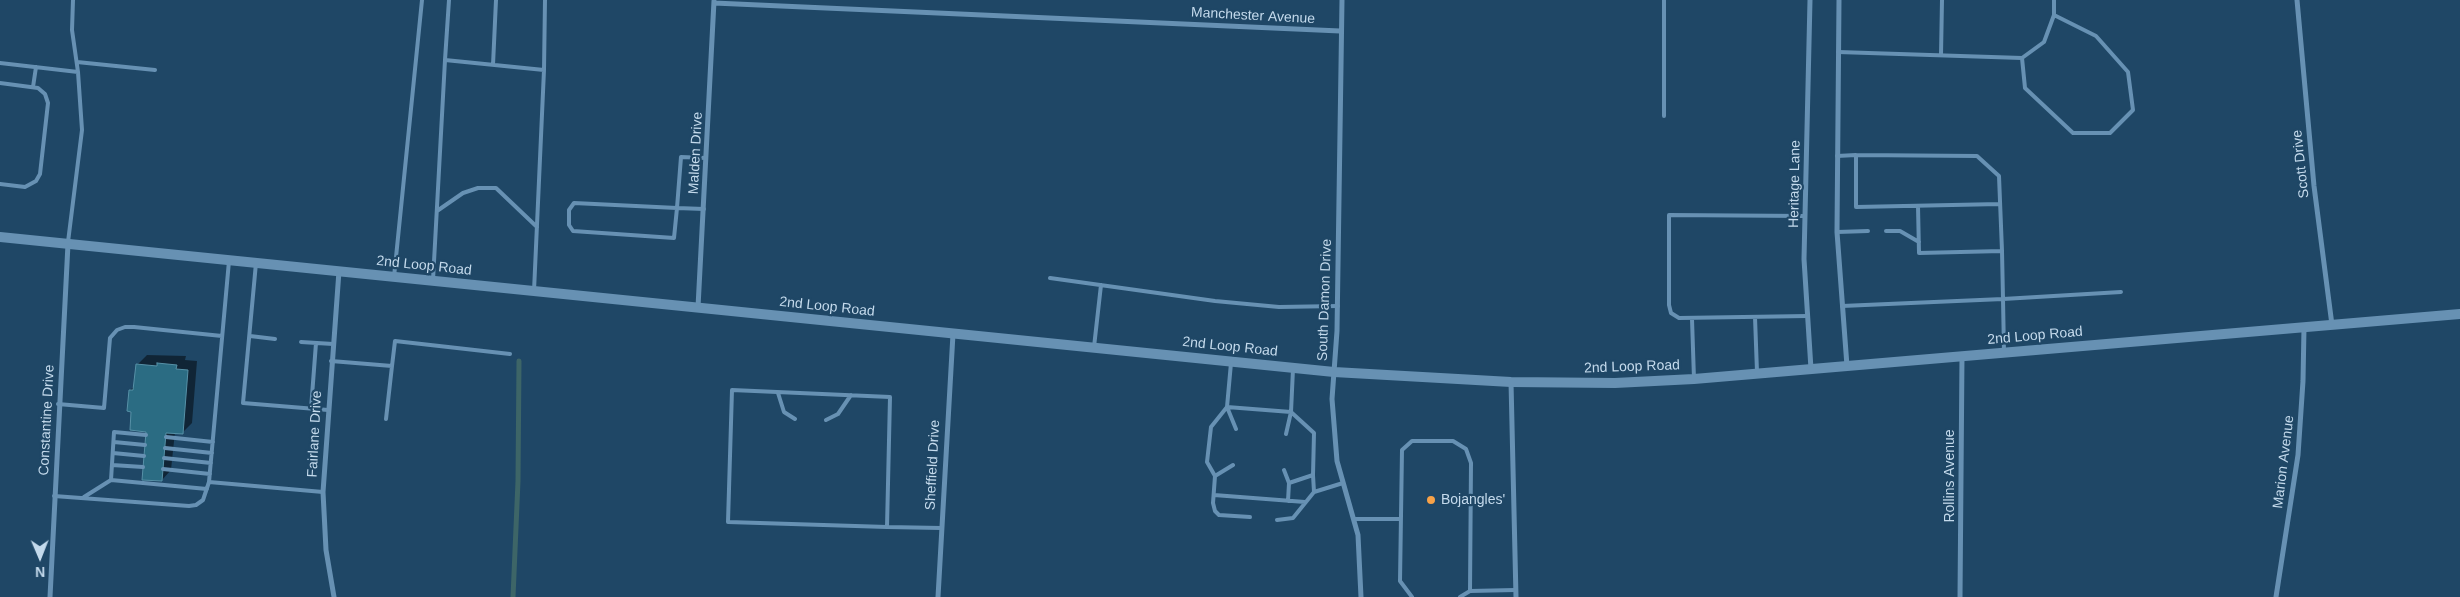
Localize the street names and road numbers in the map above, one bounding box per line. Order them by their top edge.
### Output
street label: Manchester Avenue [1191,4,1315,28]
street label: Malden Drive [685,111,707,195]
street label: Scott Drive [2289,129,2313,199]
street label: Heritage Lane [1786,140,1804,228]
street label: South Damon Drive [1314,239,1336,361]
street label: 2nd Loop Road [376,253,472,279]
street label: 2nd Loop Road [779,294,875,320]
street label: 2nd Loop Road [1987,323,2083,349]
street label: 2nd Loop Road [1182,334,1278,360]
street label: 2nd Loop Road [1584,357,1680,377]
street label: Constantine Drive [36,364,58,476]
street label: Fairlane Drive [304,390,326,478]
street label: Marion Avenue [2270,414,2298,510]
street label: Sheffield Drive [922,419,944,511]
street label: Rollins Avenue [1942,429,1958,523]

